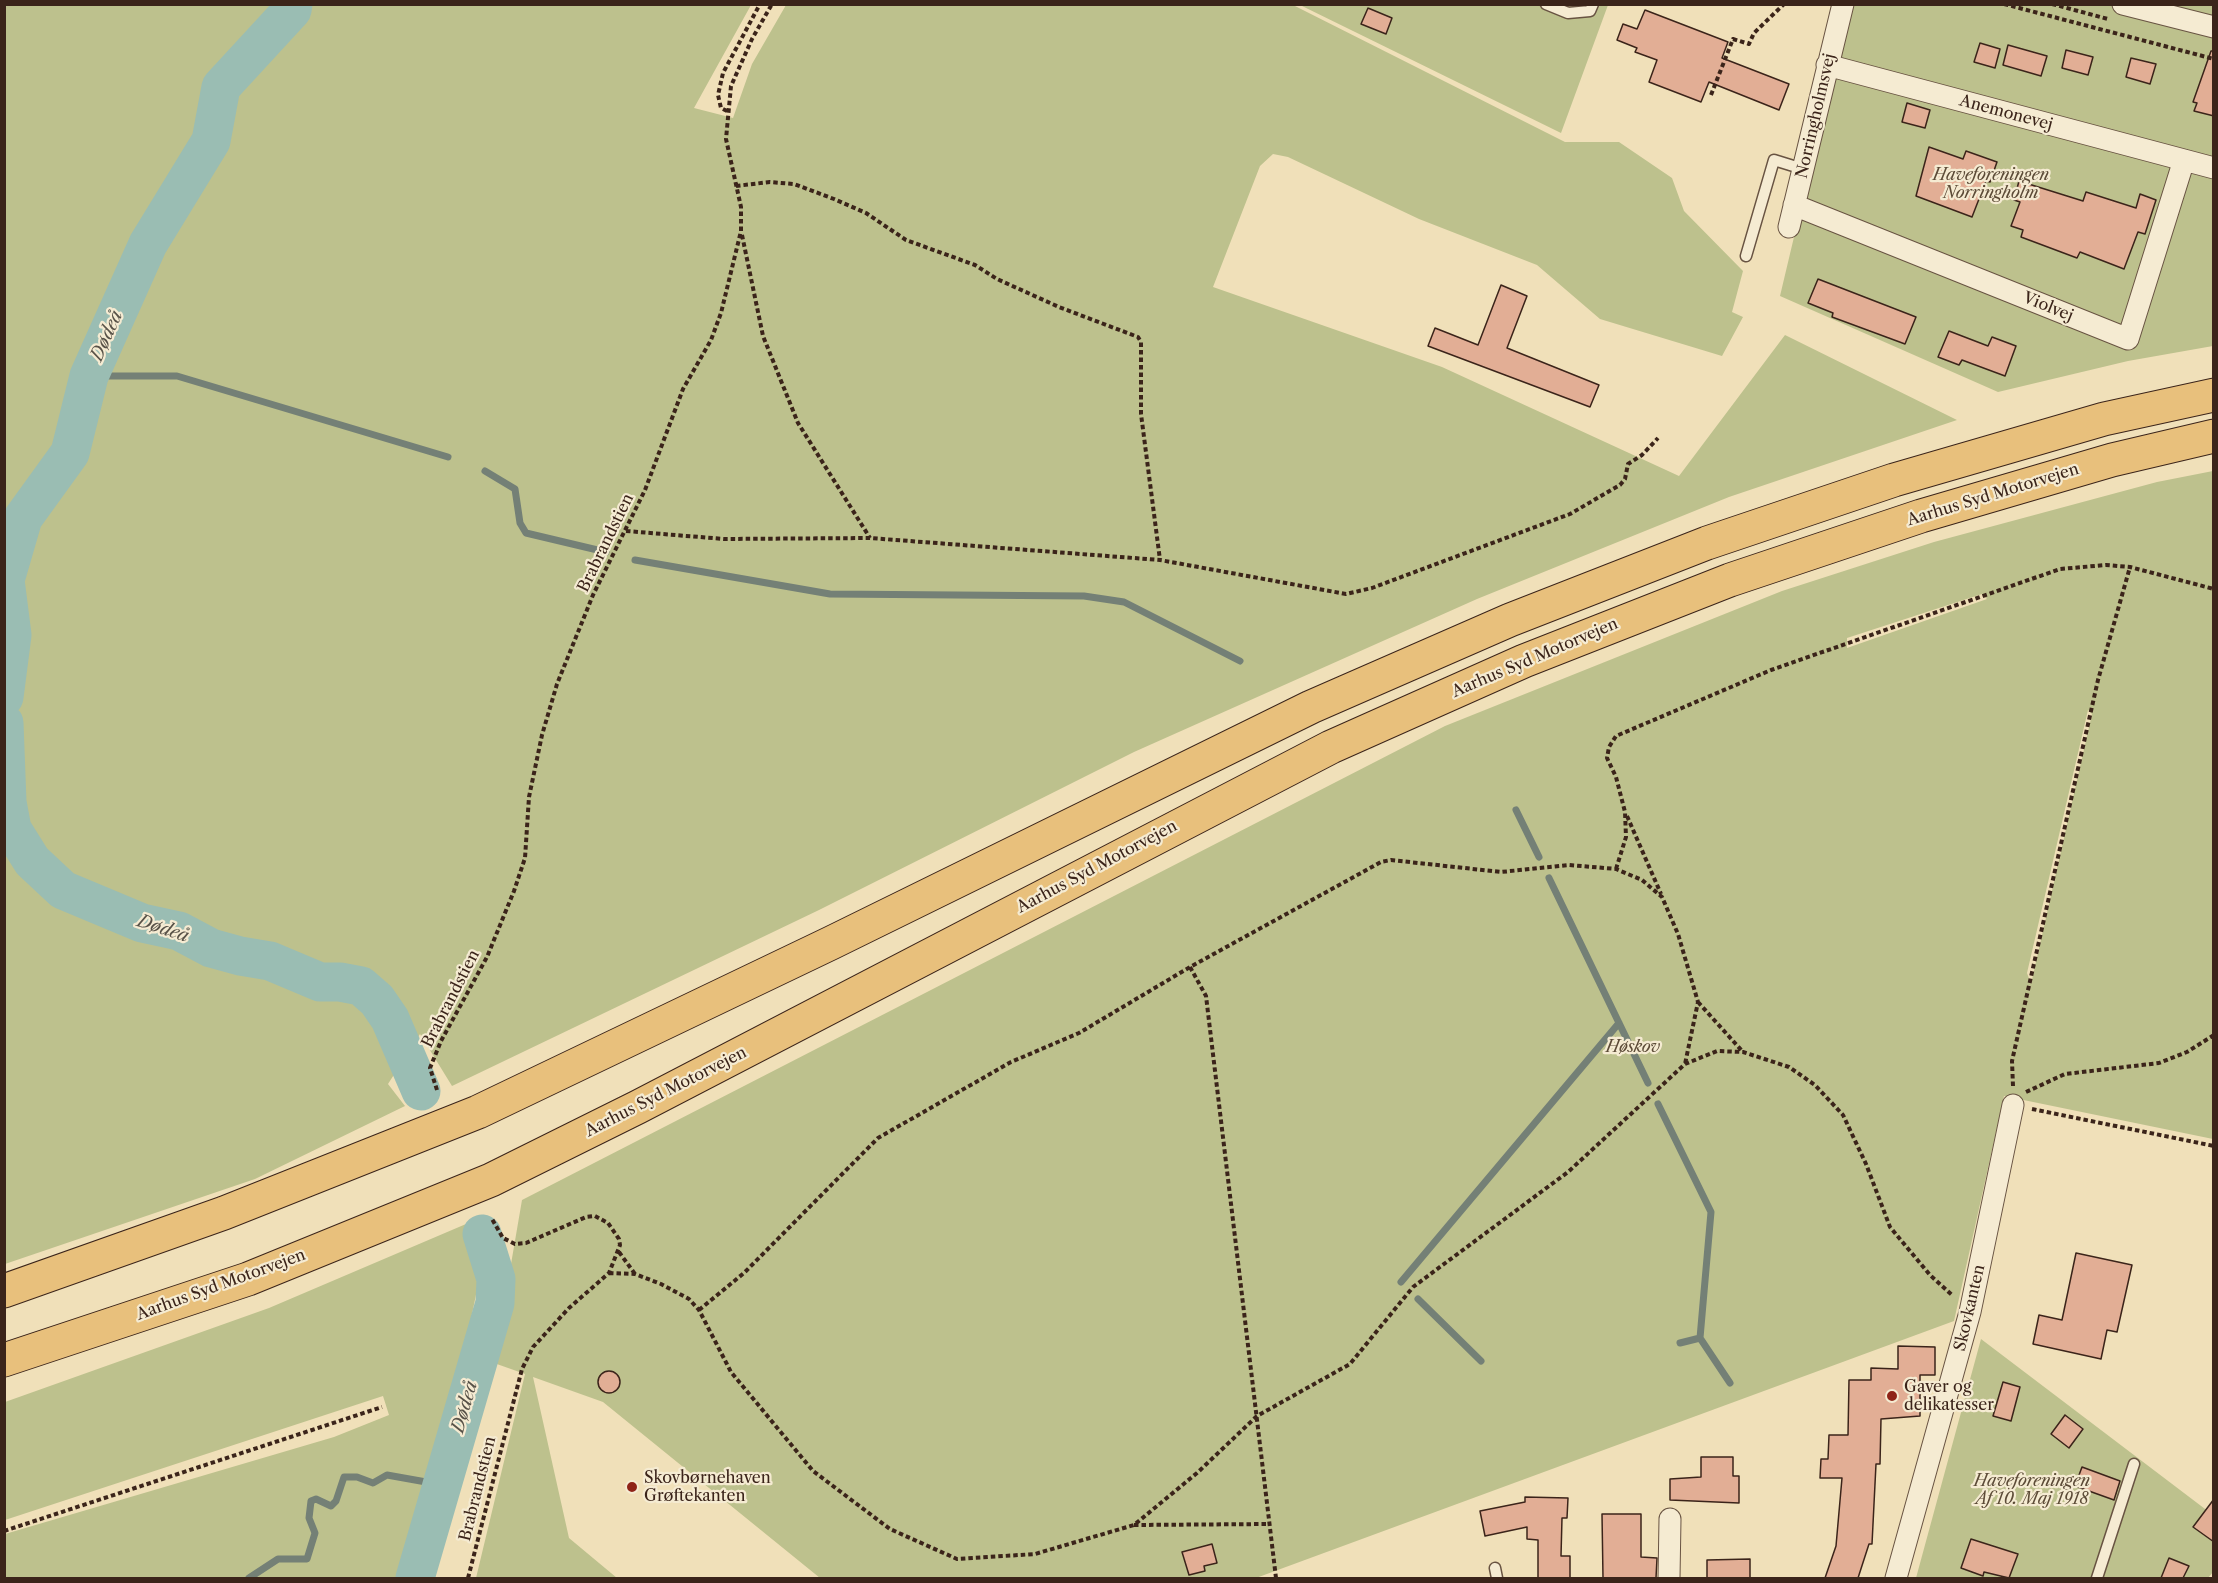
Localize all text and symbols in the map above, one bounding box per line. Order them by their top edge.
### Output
street label: Norringholmsvej [1792,52,1840,180]
street label: Anemonevej [1957,91,2055,135]
park label: Haveforeningen Norringholm [1933,165,2049,203]
street label: Violvej [2020,288,2076,326]
water label: Dødeå [86,307,128,365]
street label: Aarhus Syd Motorvejen [1905,460,2081,530]
street label: Brabrandstien [574,491,638,595]
street label: Aarhus Syd Motorvejen [1449,614,1621,702]
street label: Aarhus Syd Motorvejen [1014,817,1180,917]
water label: Dødeå [134,911,192,947]
street label: Brabrandstien [418,947,484,1051]
park label: Høskov [1606,1037,1660,1057]
street label: Aarhus Syd Motorvejen [582,1043,750,1141]
street label: Aarhus Syd Motorvejen [134,1245,308,1325]
street label: Skovkanten [1951,1263,1989,1353]
place label: Gaver og delikatesser [1904,1377,1994,1415]
water label: Dødeå [447,1379,483,1435]
marker: Gaver og delikatesser [1885,1389,1899,1403]
street label: Brabrandstien [456,1435,500,1543]
place label: Skovbørnehaven Grøftekanten [644,1468,771,1506]
park label: Haveforeningen Af 10. Maj 1918 [1974,1471,2090,1509]
marker: Skovbørnehaven Grøftekanten [625,1480,639,1494]

